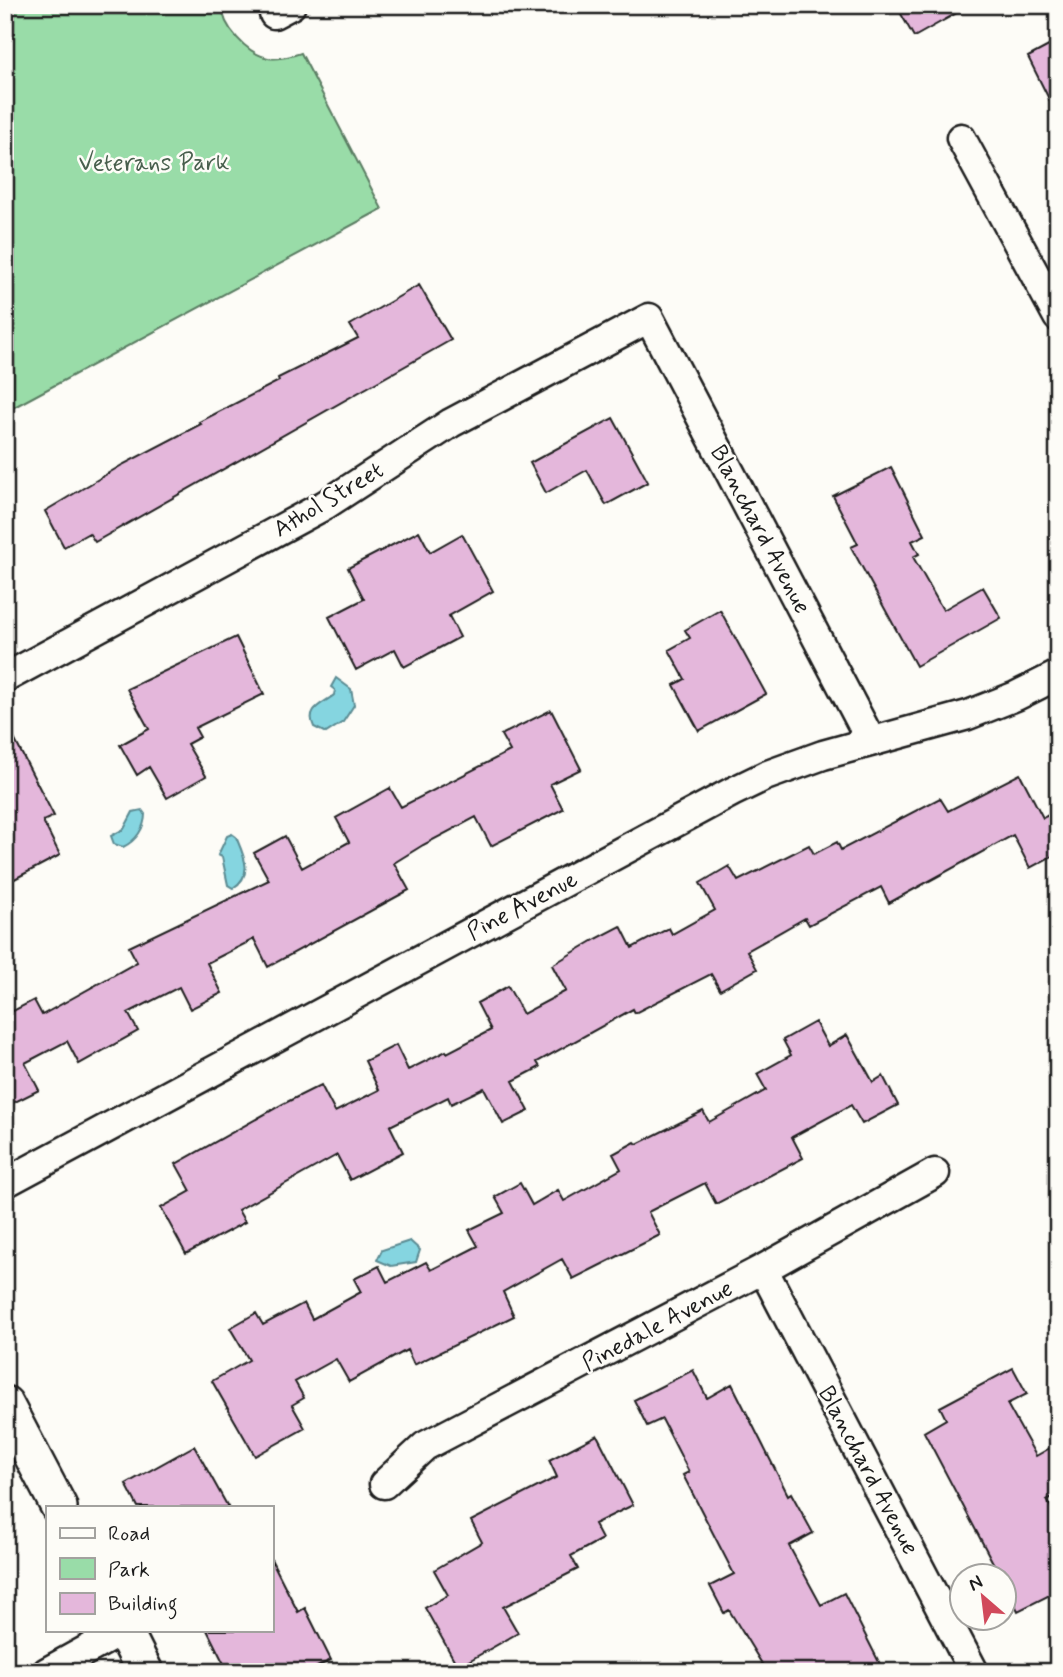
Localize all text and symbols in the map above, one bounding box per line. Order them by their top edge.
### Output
park label: Veterans Park [78,148,230,179]
street label: Blanchard Avenue [702,440,817,619]
street label: Athol Street [268,455,390,545]
street label: Pine Avenue [462,864,583,948]
street label: Pinedale Avenue [577,1274,739,1379]
street label: Blanchard Avenue [810,1381,925,1560]
legend [46,1506,273,1632]
text: Road [108,1520,150,1548]
text: Park [108,1556,150,1584]
north arrow [948,1562,1018,1632]
text: N [964,1569,987,1597]
text: Building [108,1590,178,1620]

